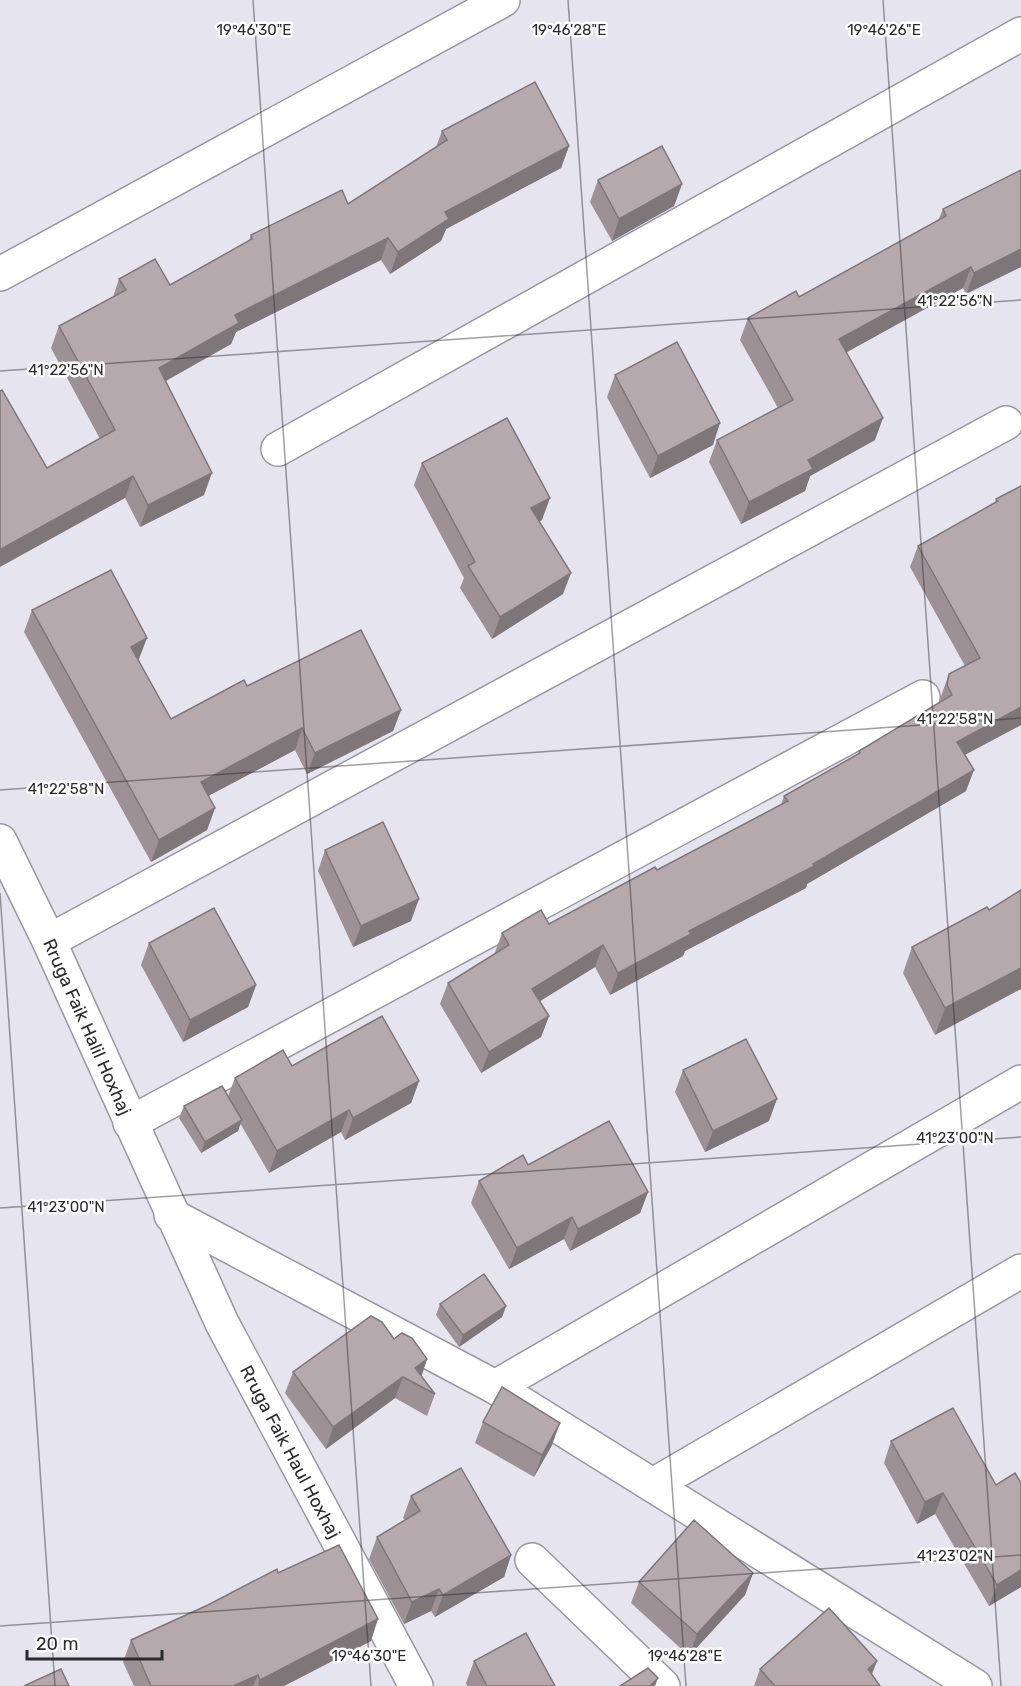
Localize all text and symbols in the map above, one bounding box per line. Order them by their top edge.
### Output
text: 19°46'30"E [217,21,291,39]
text: 19°46'28"E [532,21,606,39]
text: 19°46'26"E [847,21,921,39]
text: 41°22'56"N [917,292,993,310]
text: 41°22'56"N [28,361,104,379]
text: 41°22'58"N [917,710,993,728]
text: 41°22'58"N [28,780,104,798]
street label: Rruga Faik Halil Hoxhaj [38,935,136,1119]
text: 41°23'00"N [916,1129,994,1147]
text: 41°23'00"N [27,1198,105,1216]
street label: Rruga Faik Haul Hoxhaj [235,1362,345,1542]
text: 41°23'02"N [917,1547,993,1565]
scale bar [27,1623,162,1661]
text: 20 m [36,1633,78,1655]
text: 19°46'30"E [332,1647,406,1665]
text: 19°46'28"E [648,1647,722,1665]

